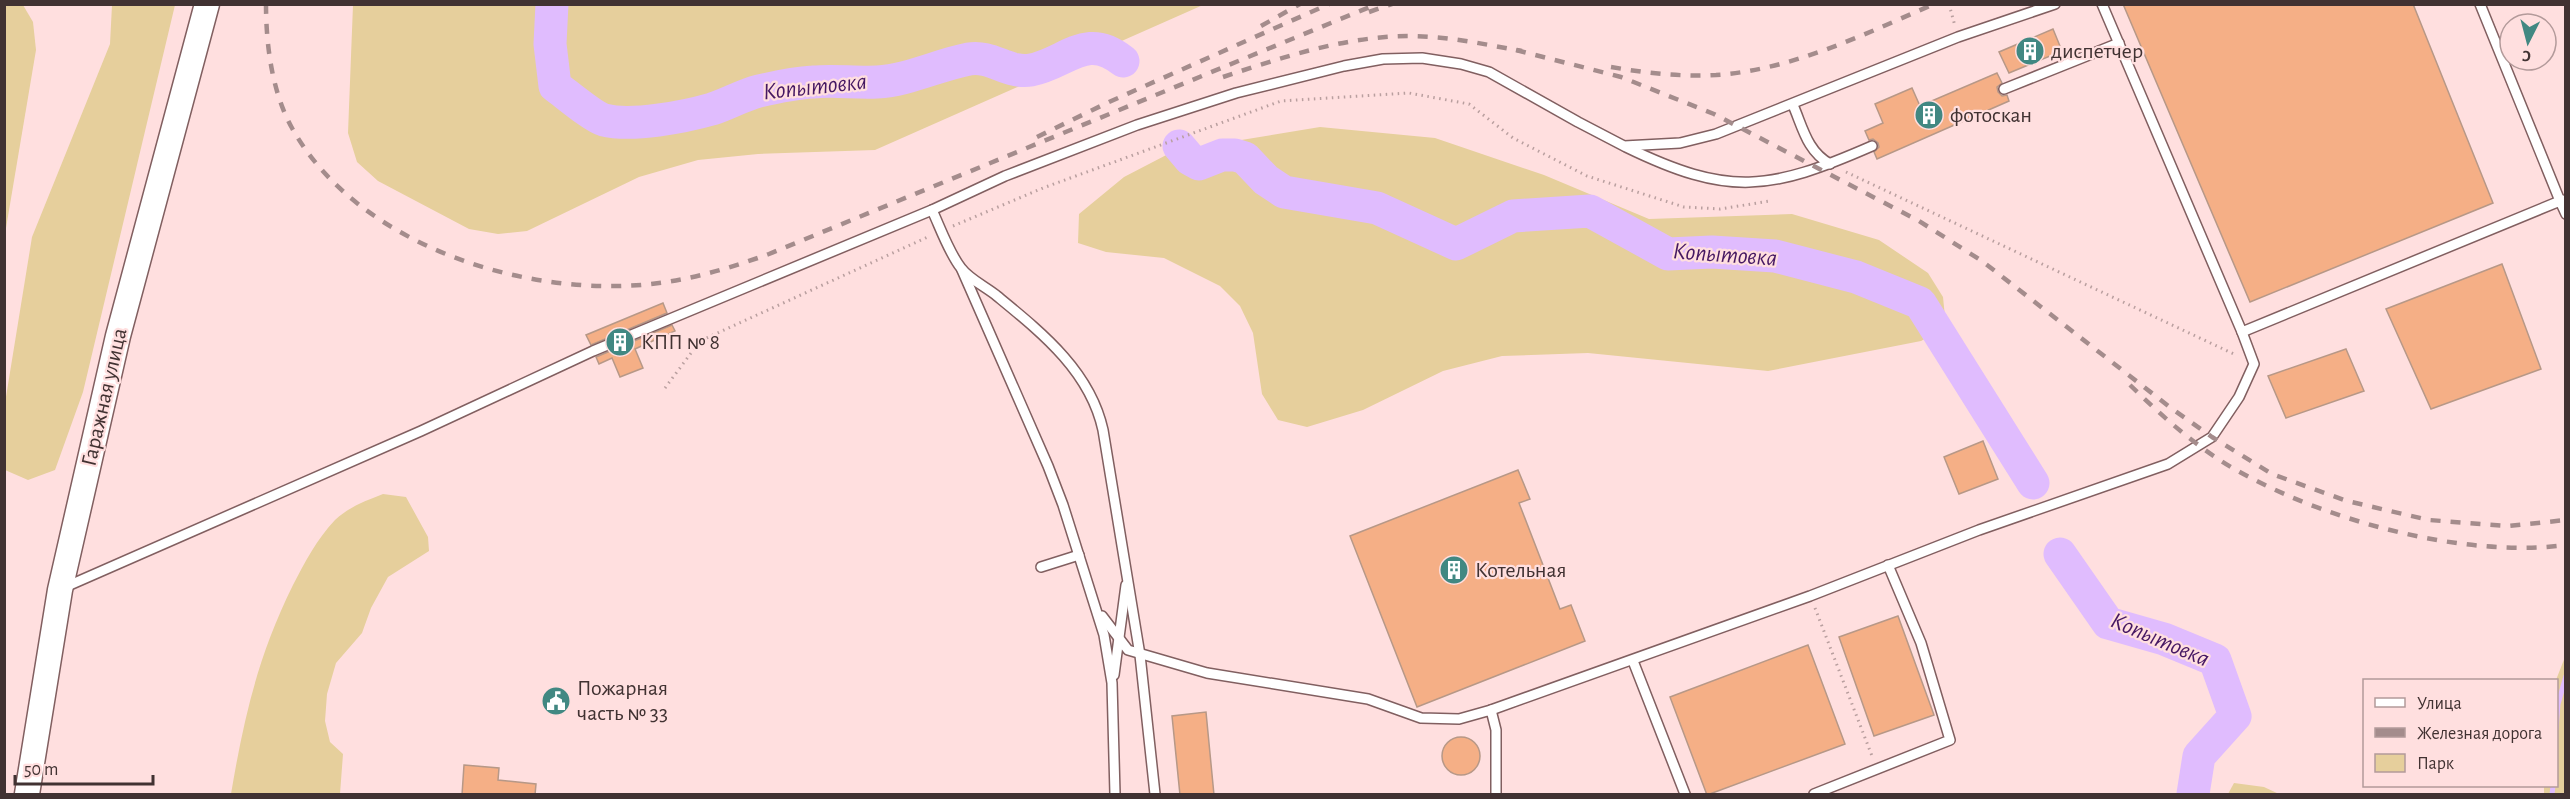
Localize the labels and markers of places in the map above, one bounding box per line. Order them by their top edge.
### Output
building icon: диспетчер [2014,35,2046,67]
place label: диспетчер [2051,40,2143,62]
building icon: фотоскан [1913,99,1945,131]
place label: фотоскан [1950,104,2032,126]
building icon: КПП № 8 [604,326,636,358]
place label: КПП № 8 [641,331,720,353]
building icon: Котельная [1438,554,1470,586]
place label: Котельная [1475,559,1567,581]
place label: Пожарная часть № 33 [577,677,668,724]
public building icon: Пожарная часть № 33 [540,685,572,717]

